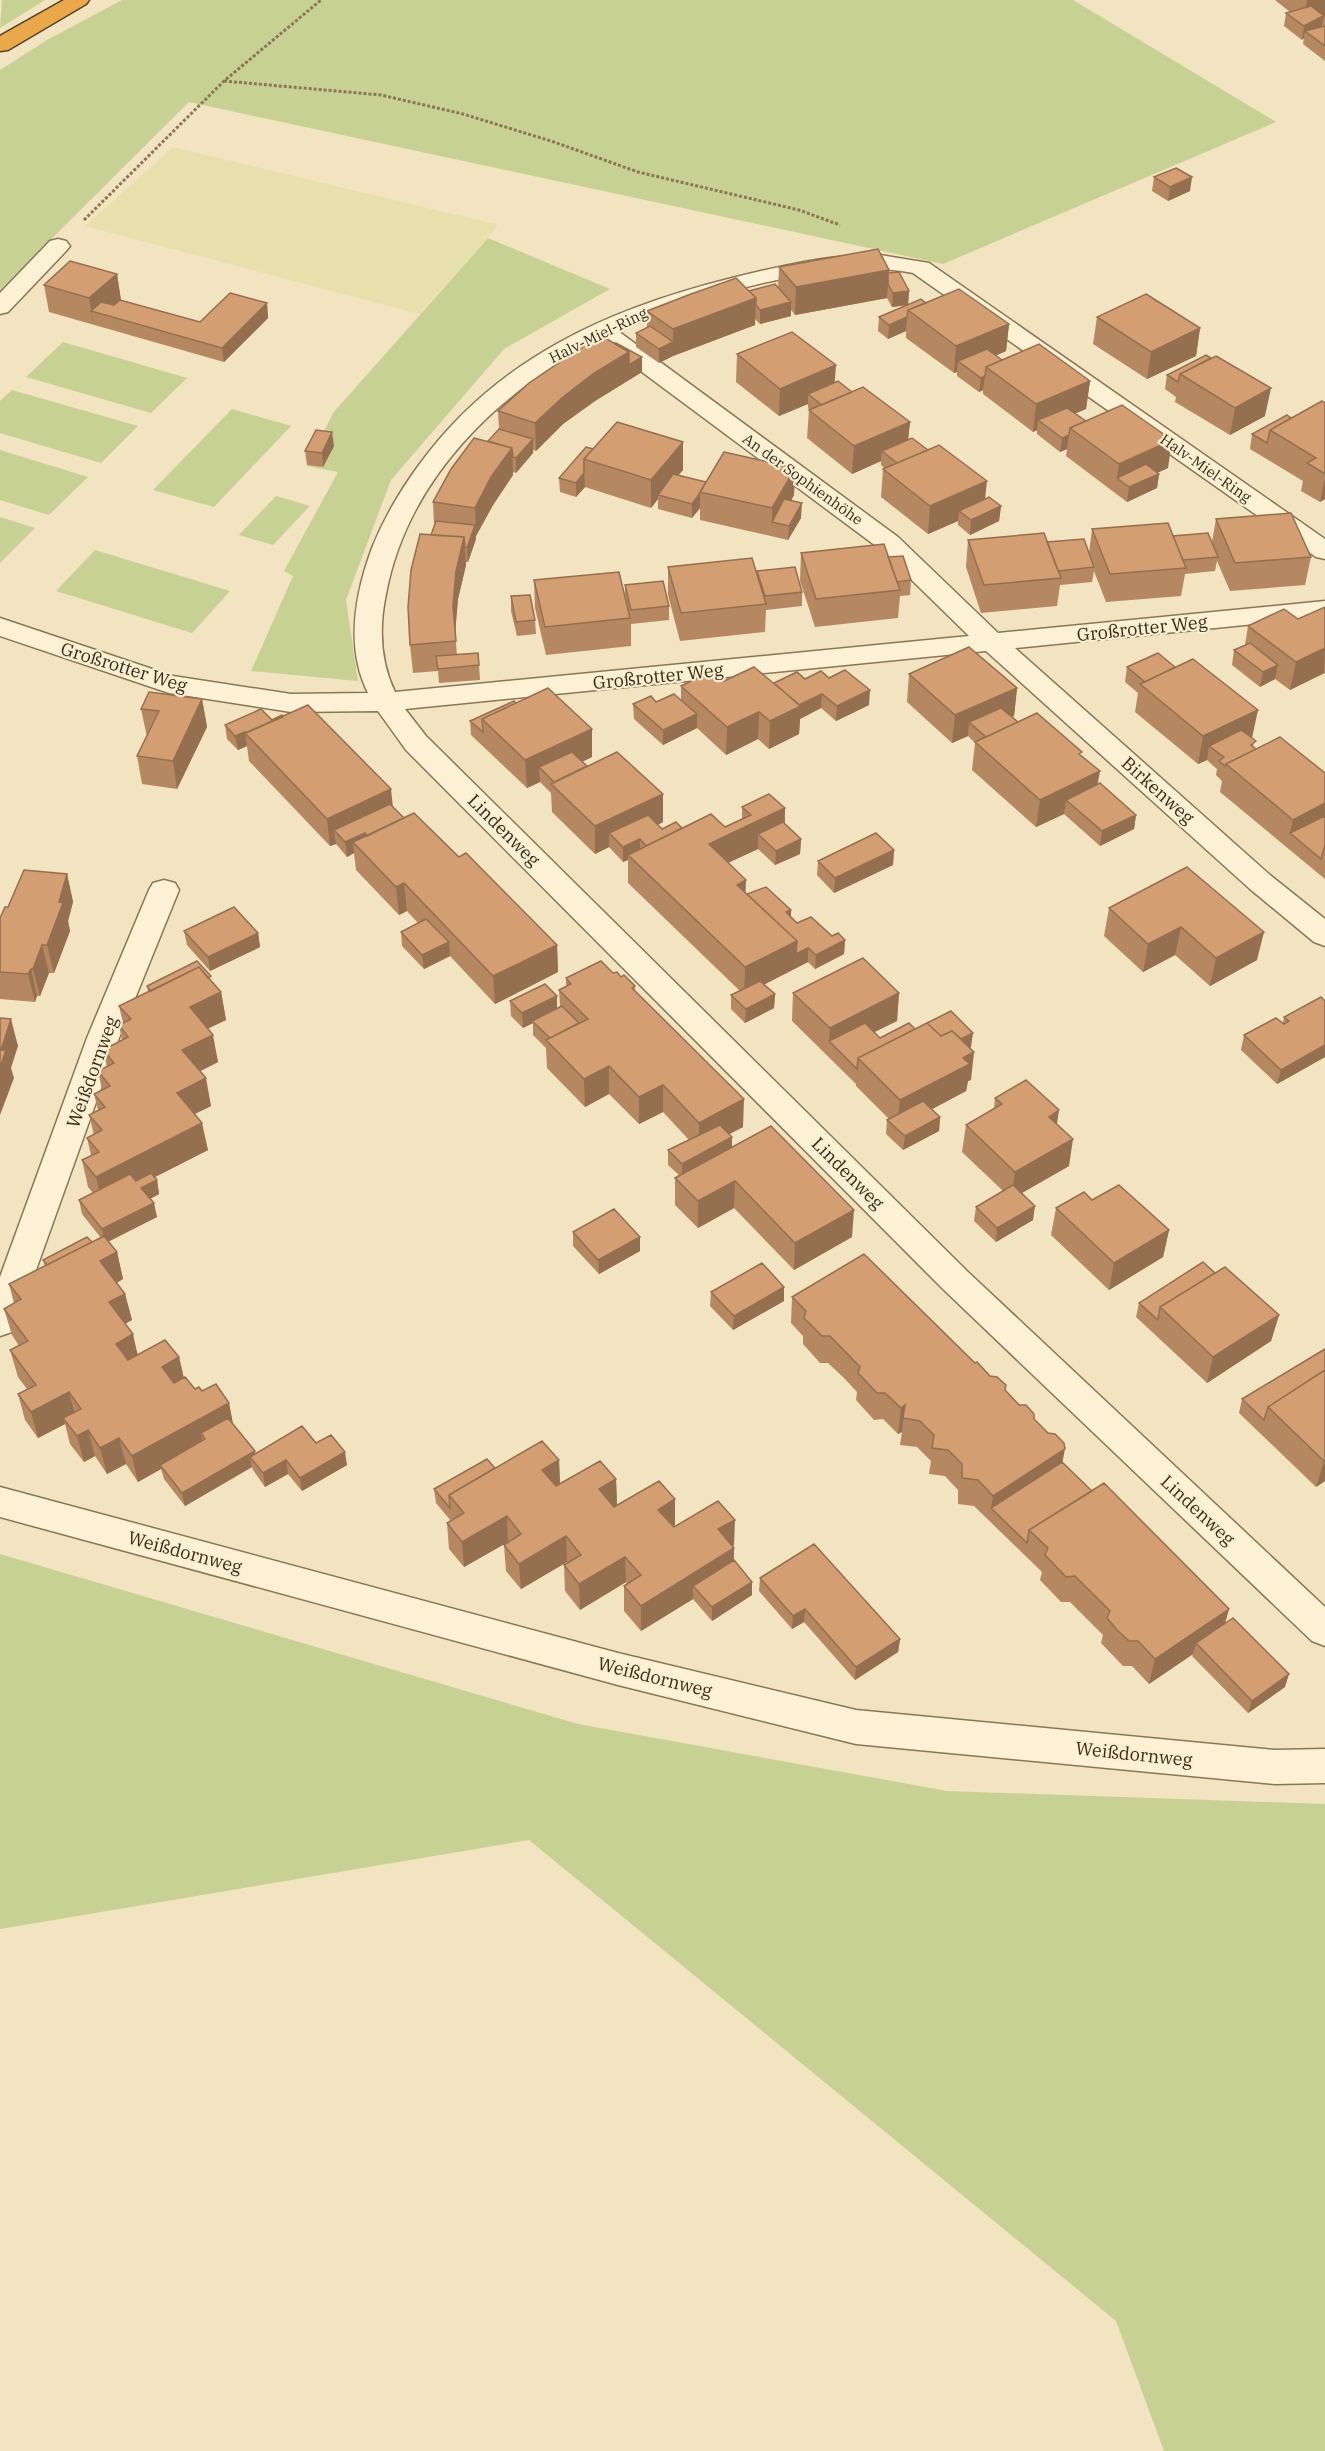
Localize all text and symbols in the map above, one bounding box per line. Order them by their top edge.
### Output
street label: Halv-Miel-Ring [546,303,650,367]
street label: An der Sophienhöhe [739,429,867,529]
street label: Halv-Miel-Ring [1157,430,1255,506]
street label: Großrotter Weg [1076,610,1209,646]
street label: Großrotter Weg [58,637,190,697]
street label: Großrotter Weg [592,658,725,694]
street label: Birkenweg [1117,751,1199,829]
street label: Lindenweg [463,789,545,871]
street label: Weißdornweg [61,1013,123,1131]
street label: Lindenweg [807,1132,889,1214]
street label: Lindenweg [1156,1470,1240,1550]
street label: Weißdornweg [125,1526,245,1578]
street label: Weißdornweg [595,1652,715,1702]
street label: Weißdornweg [1074,1736,1194,1772]

